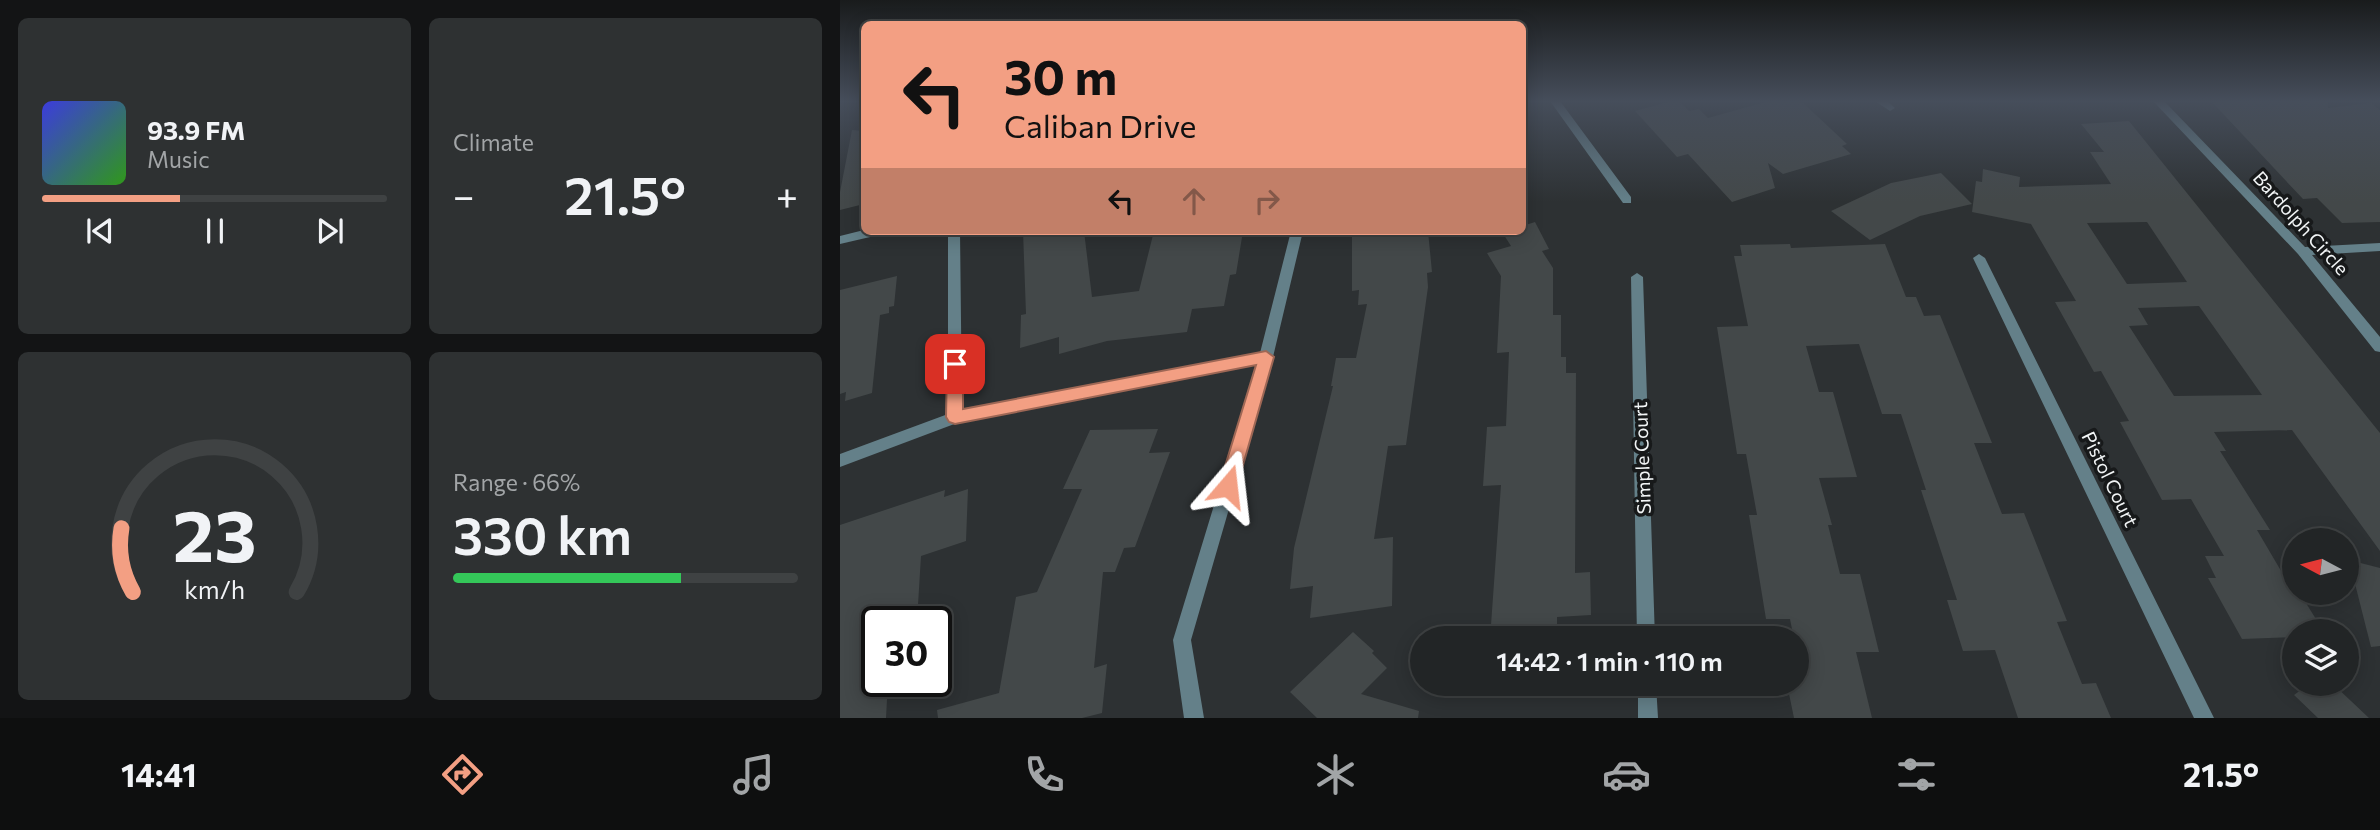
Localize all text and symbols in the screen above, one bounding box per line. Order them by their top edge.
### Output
text: 30 m [1004,45,1117,105]
icon: left [889,49,980,140]
text: Caliban Drive [1004,105,1196,145]
text: 93.9 FM [147,114,245,145]
text: Climate [453,128,534,156]
text: Music [147,145,210,173]
text: 21.5° [564,162,686,226]
street label: Bardolph Circle [2249,166,2354,279]
text: − [453,171,475,218]
text: + [776,171,798,218]
icon: left [1102,182,1140,220]
icon: ahead [1175,182,1213,220]
icon: right [1248,182,1286,220]
icon: previous [81,212,119,250]
icon: pause [196,212,234,250]
icon: next [311,212,349,250]
pin [925,334,985,394]
icon: arrive [936,345,974,383]
street label: Simple Court [1628,401,1655,515]
street label: Pistol Court [2077,427,2144,530]
position arrow [1191,449,1265,523]
text: Range · 66% [453,468,580,496]
text: 23 [173,488,256,577]
text: 330 km [453,502,632,566]
north arrow [2282,528,2359,606]
map controls [2282,528,2359,696]
text: km/h [184,574,245,604]
speed limit sign: 30 [861,606,952,697]
button: layers [2282,619,2359,696]
text: 14:42 · 1 min · 110 m [1496,645,1723,676]
icon: directions [438,750,487,799]
icon: music [729,750,778,799]
icon: phone [1020,750,1069,799]
icon: climate [1311,750,1360,799]
icon: car [1602,750,1651,799]
icon: filters [1892,750,1941,799]
text: 14:41 [121,754,197,794]
text: 21.5° [2183,754,2259,794]

